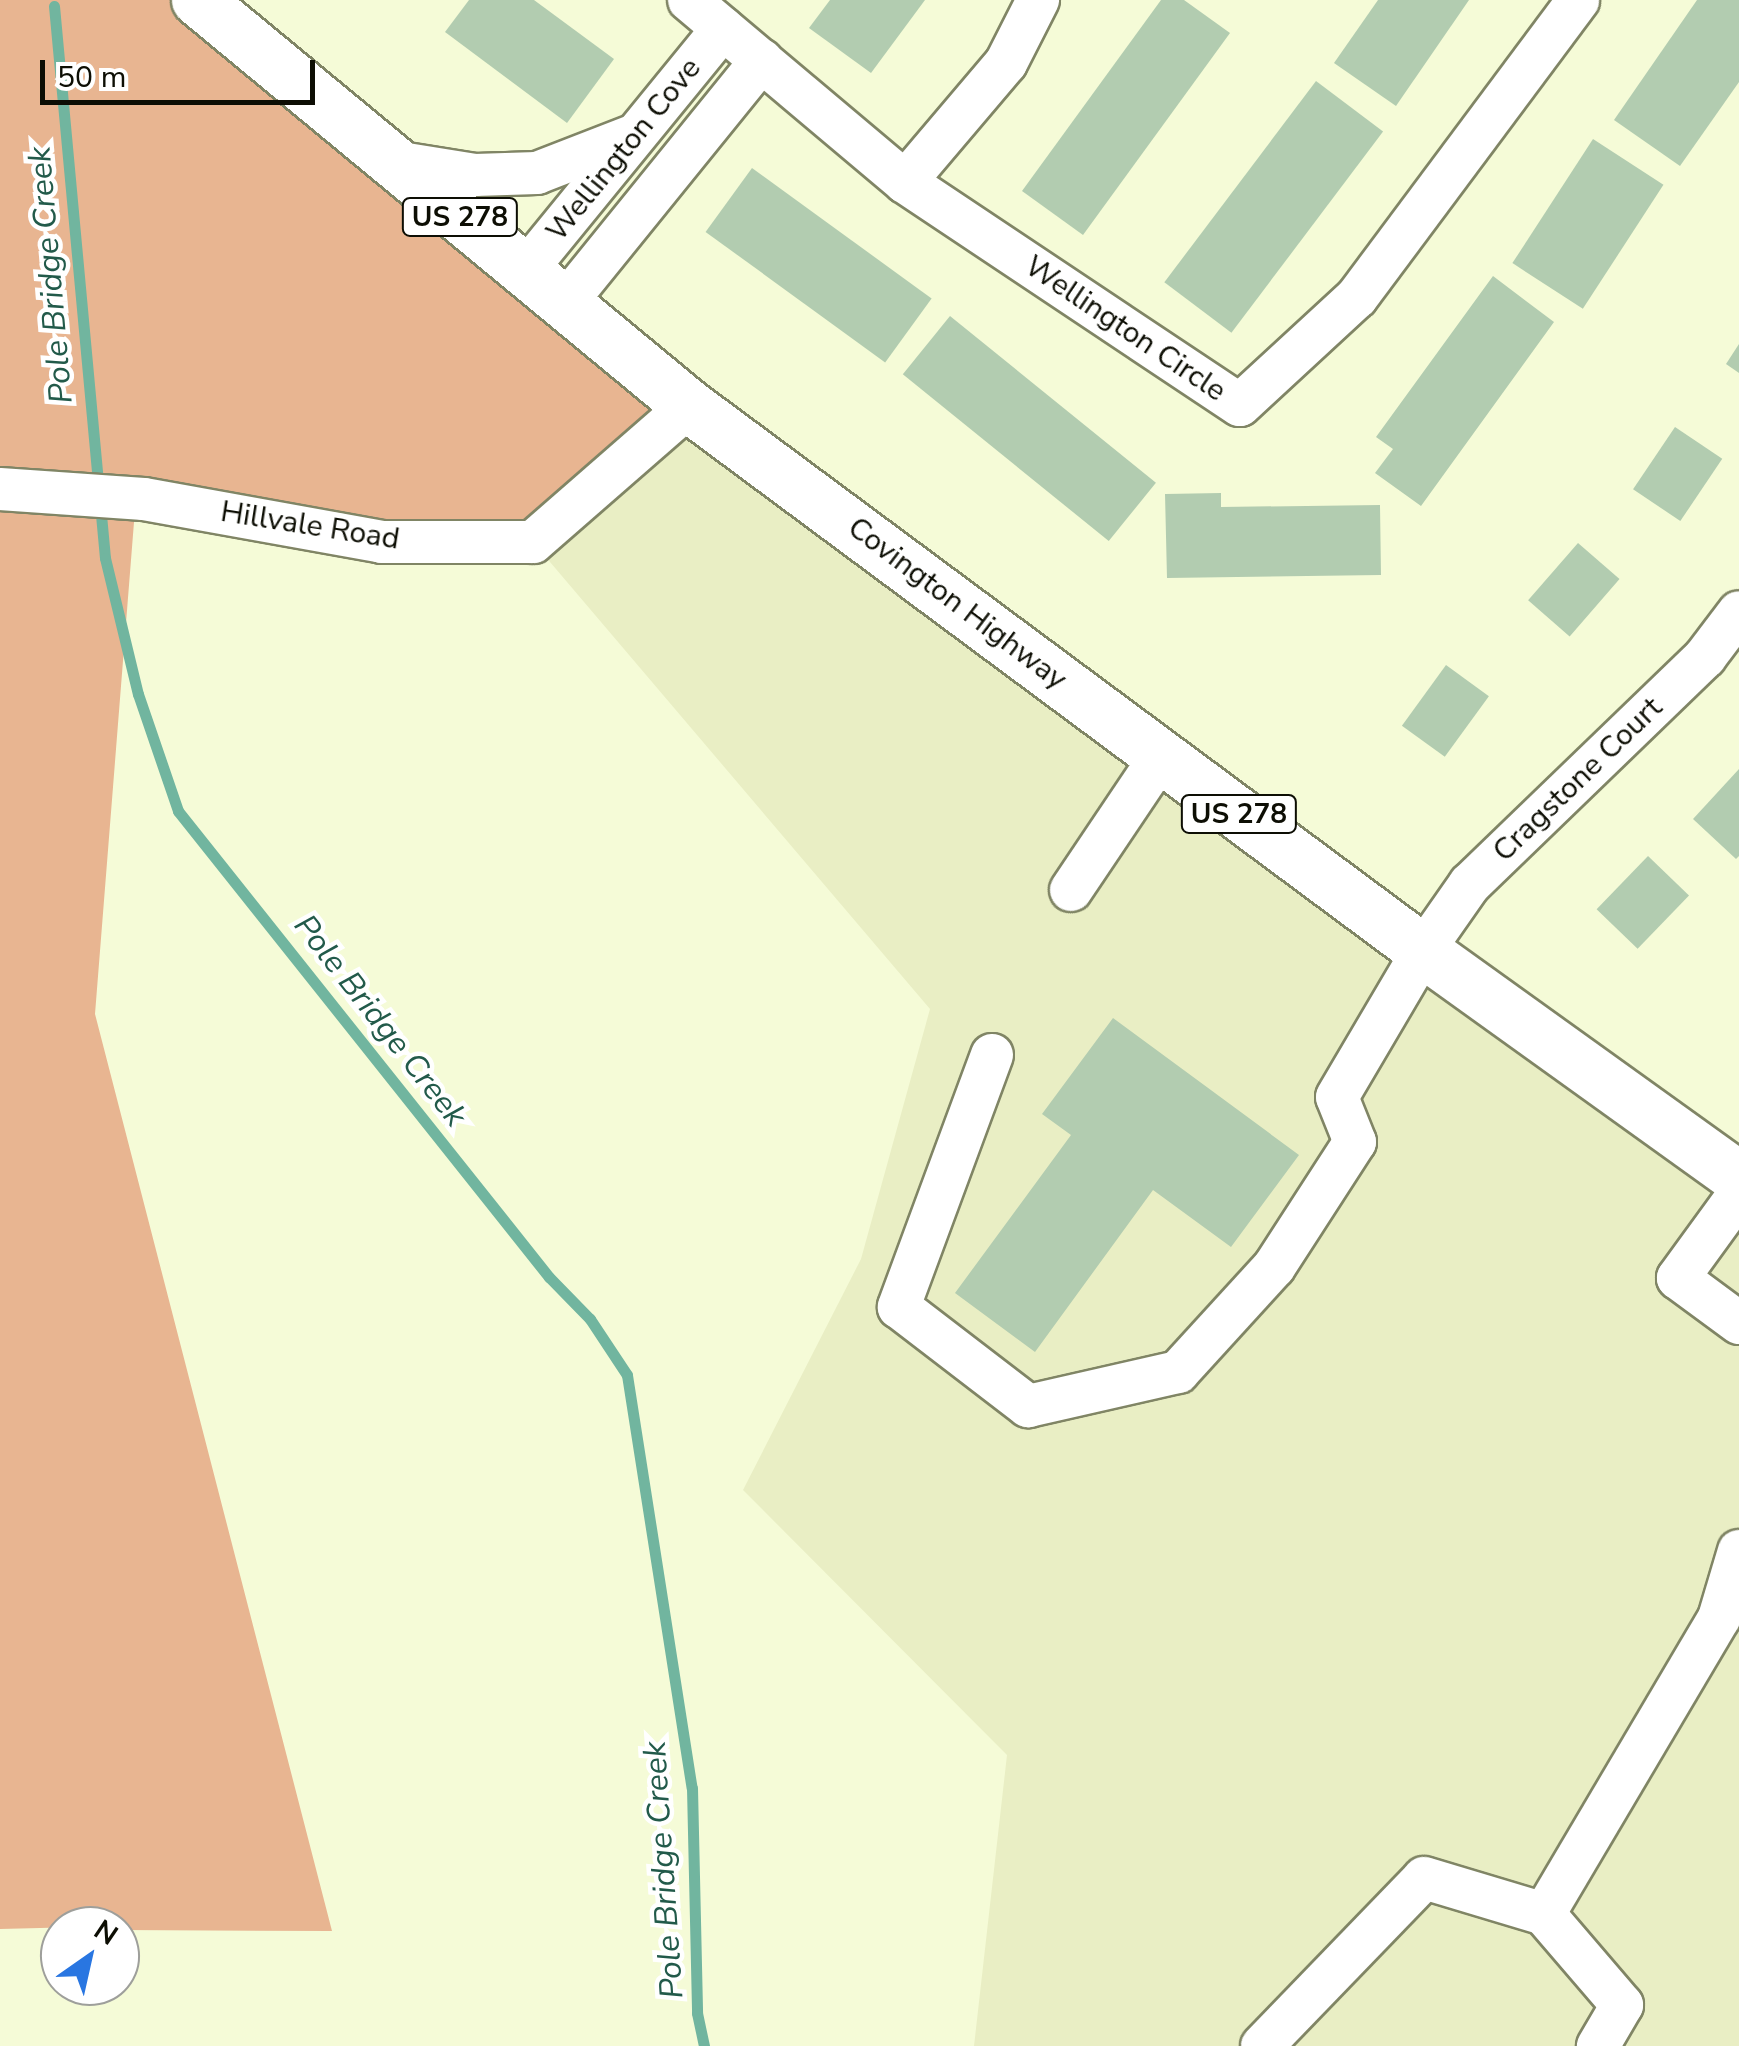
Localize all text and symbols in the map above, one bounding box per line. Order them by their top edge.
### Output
scale bar [45,40,320,102]
street label: Wellington Cove [539,51,709,249]
text: 50 m [57,57,126,98]
water label: Pole Bridge Creek [21,145,81,405]
road number: US 278 [400,194,520,240]
street label: Wellington Circle [1018,248,1232,410]
street label: Hillvale Road [218,494,402,558]
street label: Covington Highway [840,510,1074,698]
street label: Cragstone Court [1486,690,1670,870]
road number: US 278 [1179,791,1299,837]
water label: Pole Bridge Creek [285,908,475,1134]
water label: Pole Bridge Creek [636,1740,692,2000]
north arrow [40,1906,140,2006]
text: N [86,1911,125,1954]

